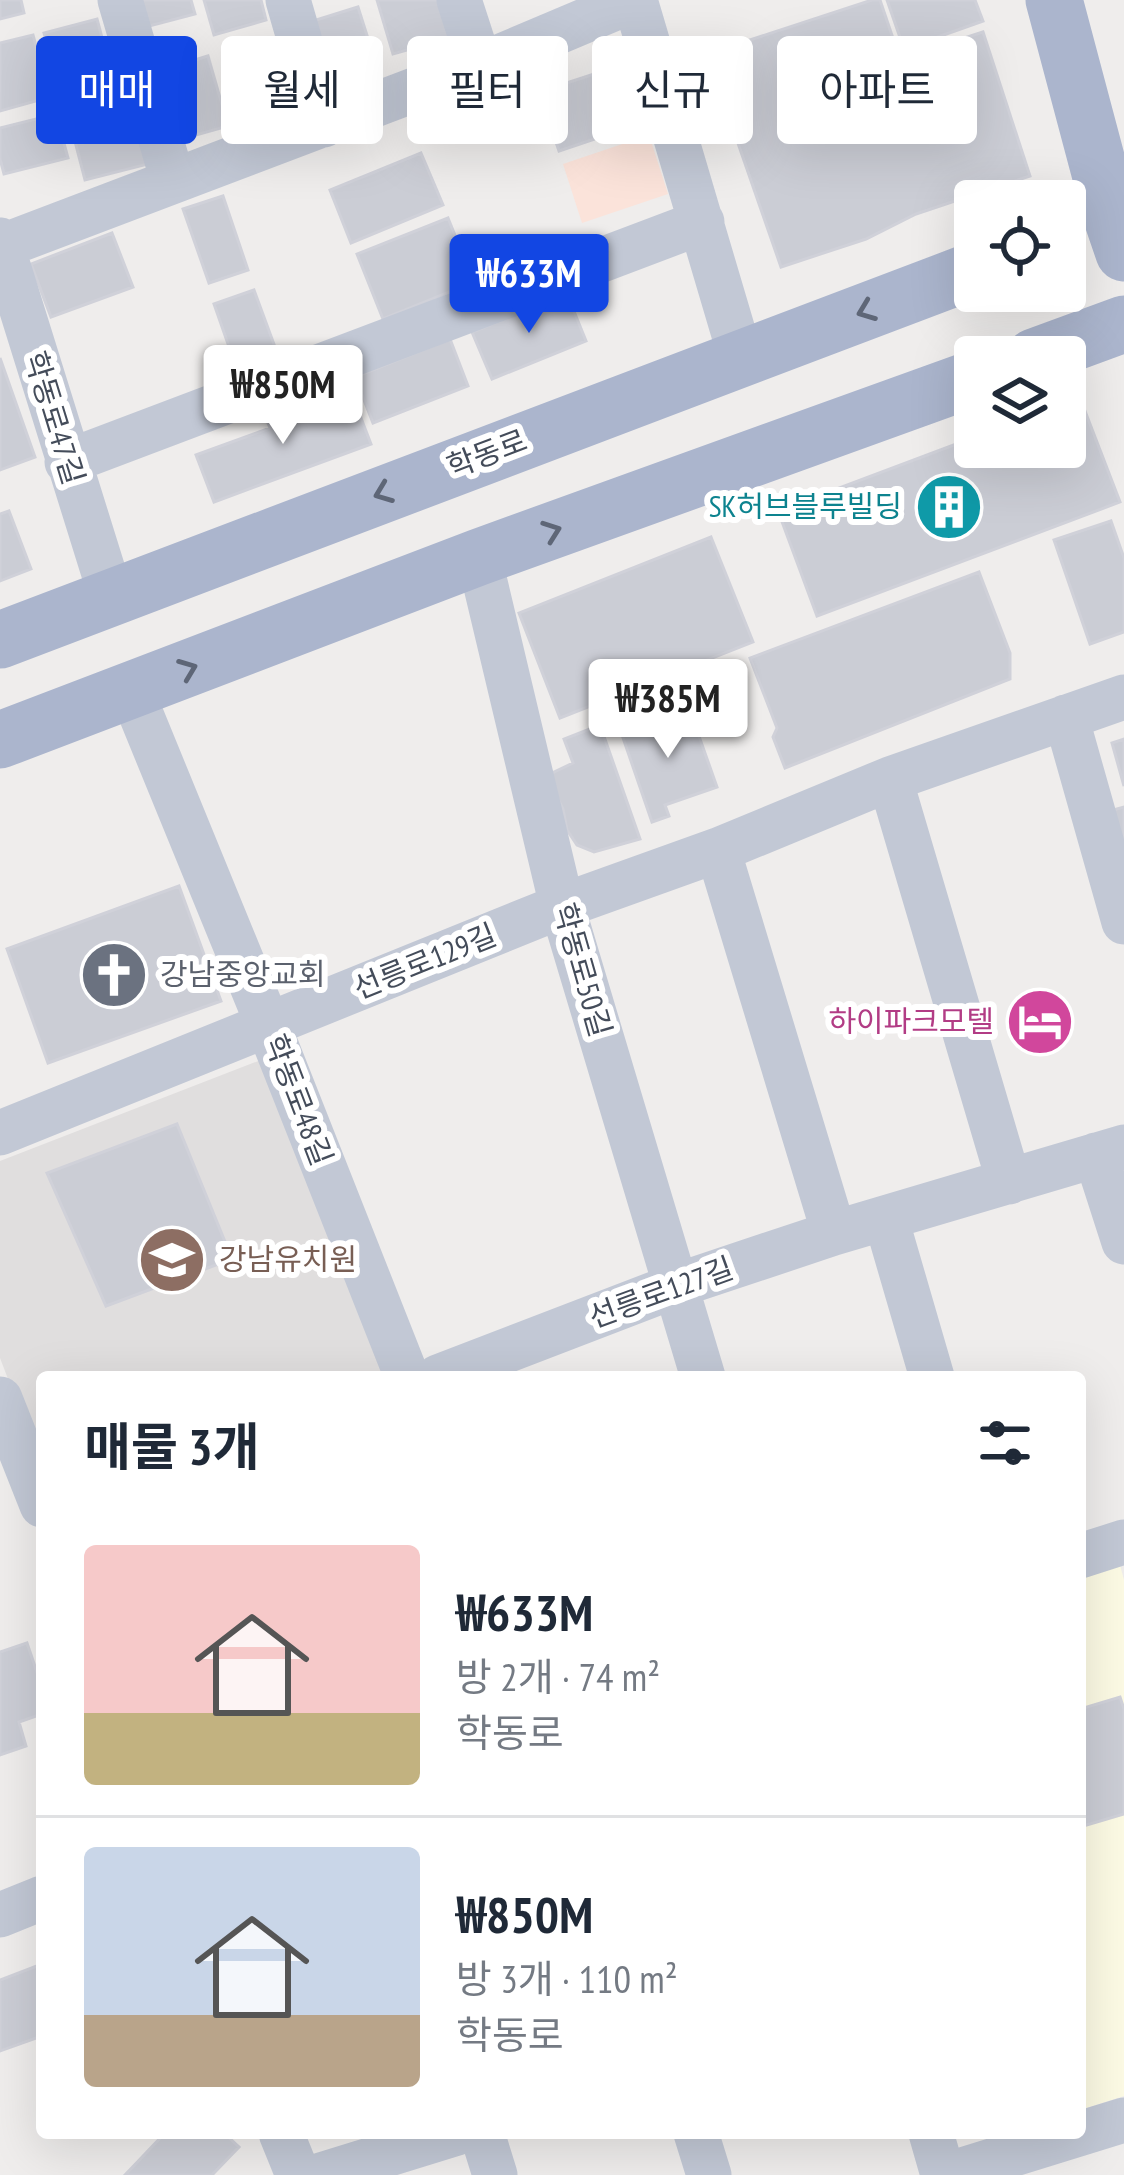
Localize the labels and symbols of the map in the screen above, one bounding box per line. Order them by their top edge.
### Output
pin: ₩633M [445,234,613,336]
one-way arrow [856,296,877,321]
pin: ₩850M [199,345,367,447]
street label: 학동로47길 [17,346,94,489]
street label: 학동로 [441,420,532,486]
building icon: SK허브블루빌딩 [914,472,984,542]
one-way arrow [373,479,394,504]
place label: SK허브블루빌딩 [709,486,902,525]
one-way arrow [541,521,562,545]
one-way arrow [176,658,197,683]
pin: ₩385M [584,659,752,761]
street label: 학동로50길 [546,898,621,1041]
street label: 선릉로129길 [347,914,502,1007]
church icon: 강남중앙교회 [79,940,149,1010]
place label: 강남중앙교회 [160,954,326,993]
hotel icon: 하이파크모텔 [1005,987,1075,1057]
place label: 하이파크모텔 [828,1001,994,1040]
street label: 학동로48길 [257,1028,342,1171]
school or university icon: 강남유치원 [137,1225,207,1295]
place label: 강남유치원 [219,1239,357,1278]
street label: 선릉로127길 [583,1247,738,1336]

